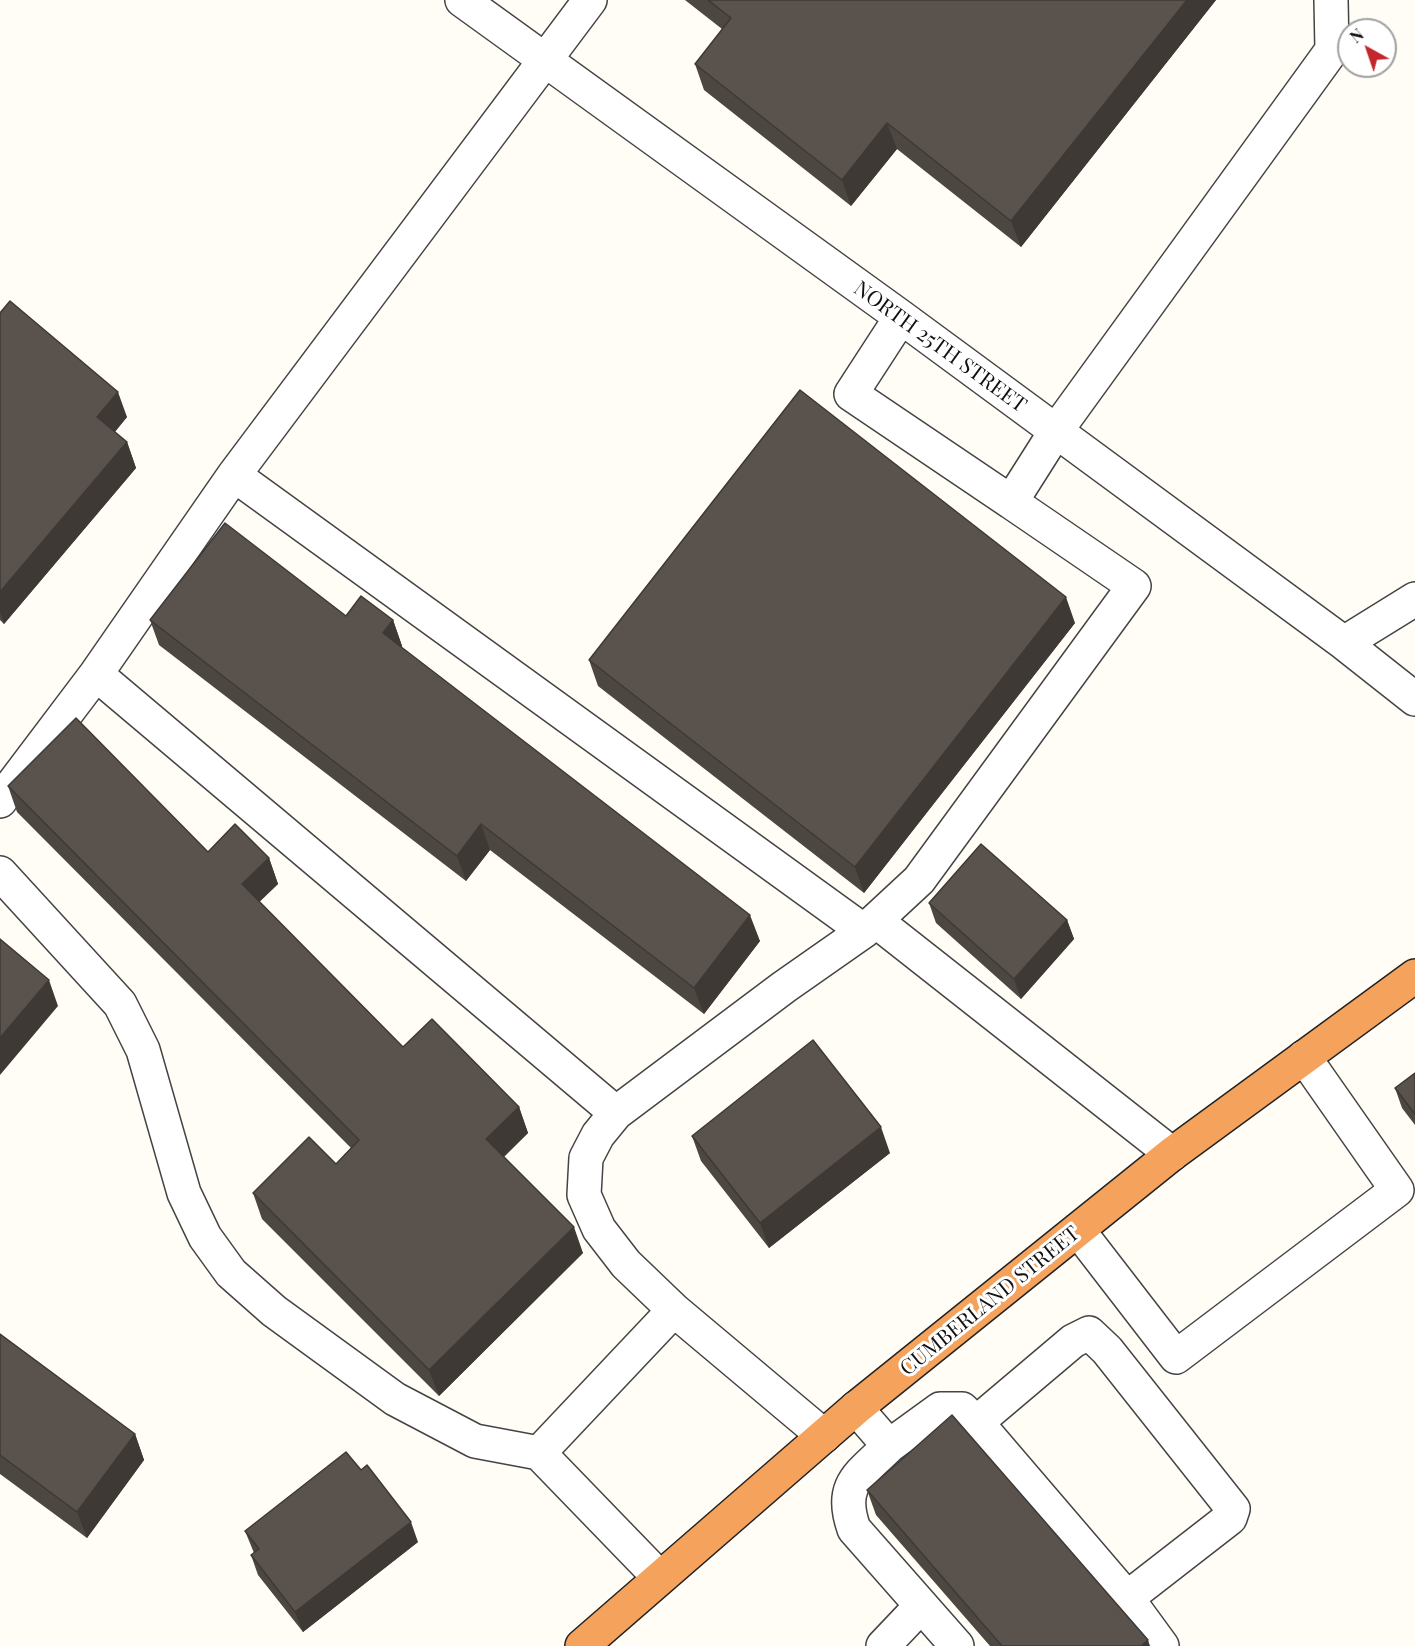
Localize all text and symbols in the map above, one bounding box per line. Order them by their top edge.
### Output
north arrow [1337,18,1397,78]
text: N [1345,24,1368,47]
street label: NORTH 25TH STREET [849,276,1031,418]
street label: CUMBERLAND STREET [895,1221,1085,1381]

